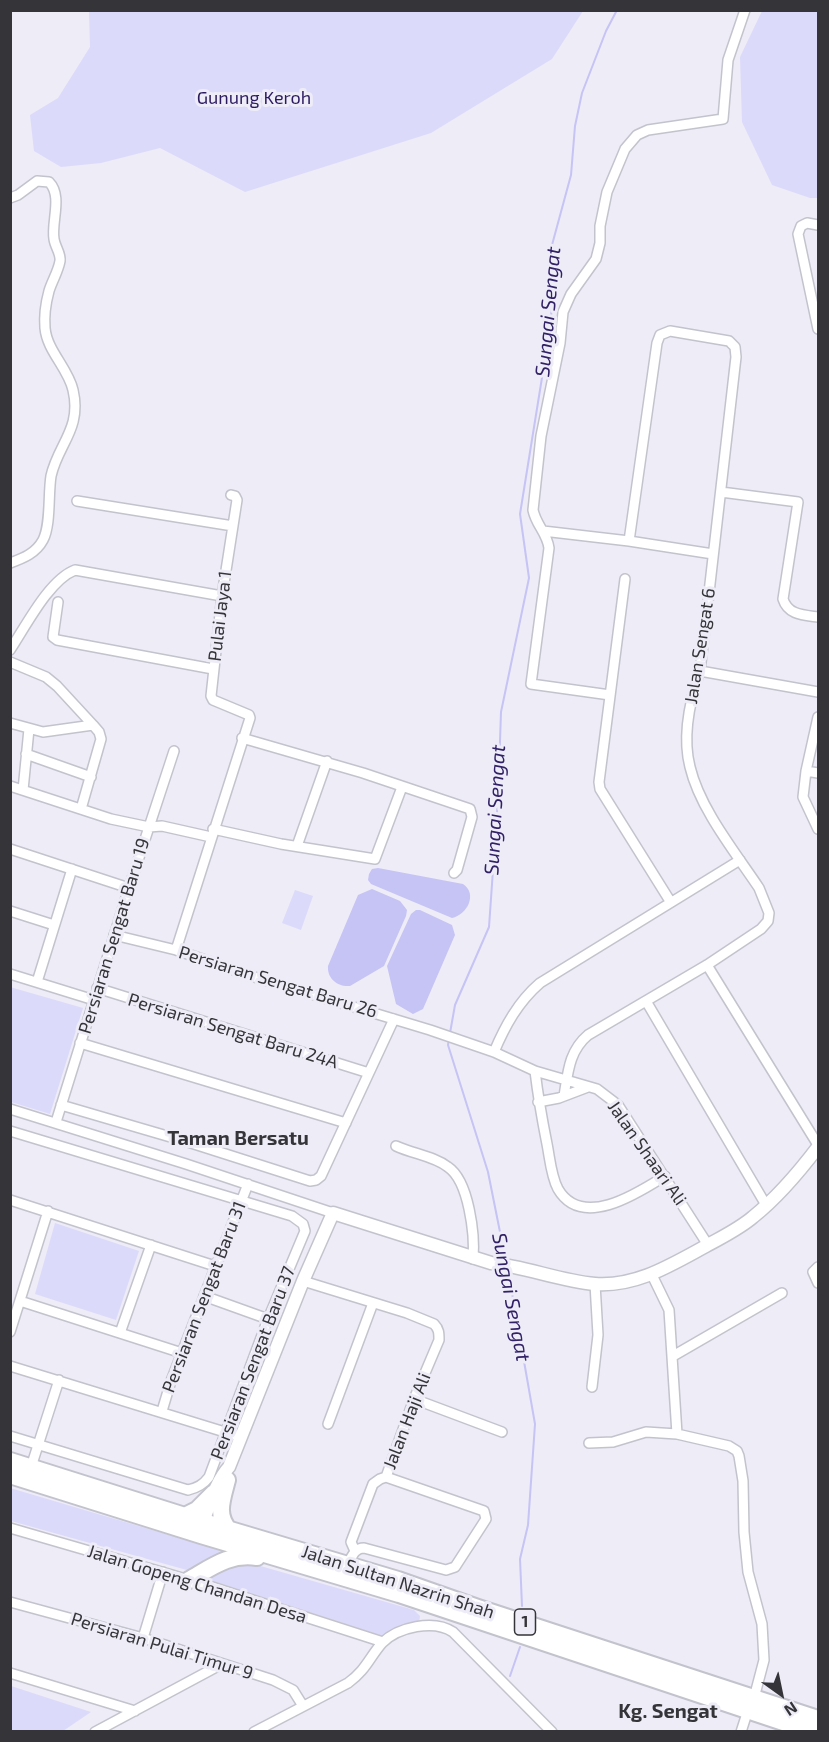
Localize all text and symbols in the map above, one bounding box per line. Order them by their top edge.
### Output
park label: Gunung Keroh [197,87,311,109]
water label: Sungai Sengat [530,246,566,378]
street label: Pulai Jaya 1 [204,569,236,663]
street label: Jalan Sengat 6 [680,587,720,705]
water label: Sungai Sengat [480,744,510,876]
street label: Persiaran Sengat Baru 19 [74,836,154,1036]
street label: Persiaran Sengat Baru 26 [176,942,380,1022]
street label: Persiaran Sengat Baru 24A [125,989,341,1073]
street label: Jalan Shaari Ali [603,1097,691,1209]
district label: Taman Bersatu [167,1126,309,1150]
street label: Persiaran Sengat Baru 31 [158,1198,250,1396]
water label: Sungai Sengat [487,1231,535,1363]
street label: Persiaran Sengat Baru 37 [206,1263,300,1463]
street label: Jalan Haji Ali [379,1370,435,1472]
street label: Jalan Gopeng Chandan Desa [85,1540,309,1628]
street label: Jalan Sultan Nazrin Shah [299,1541,497,1623]
street label: Persiaran Pulai Timur 9 [68,1608,256,1684]
road number: 1 [514,1609,536,1635]
north arrow [751,1664,811,1724]
text: N [781,1698,801,1721]
district label: Kg. Sengat [618,1699,718,1723]

